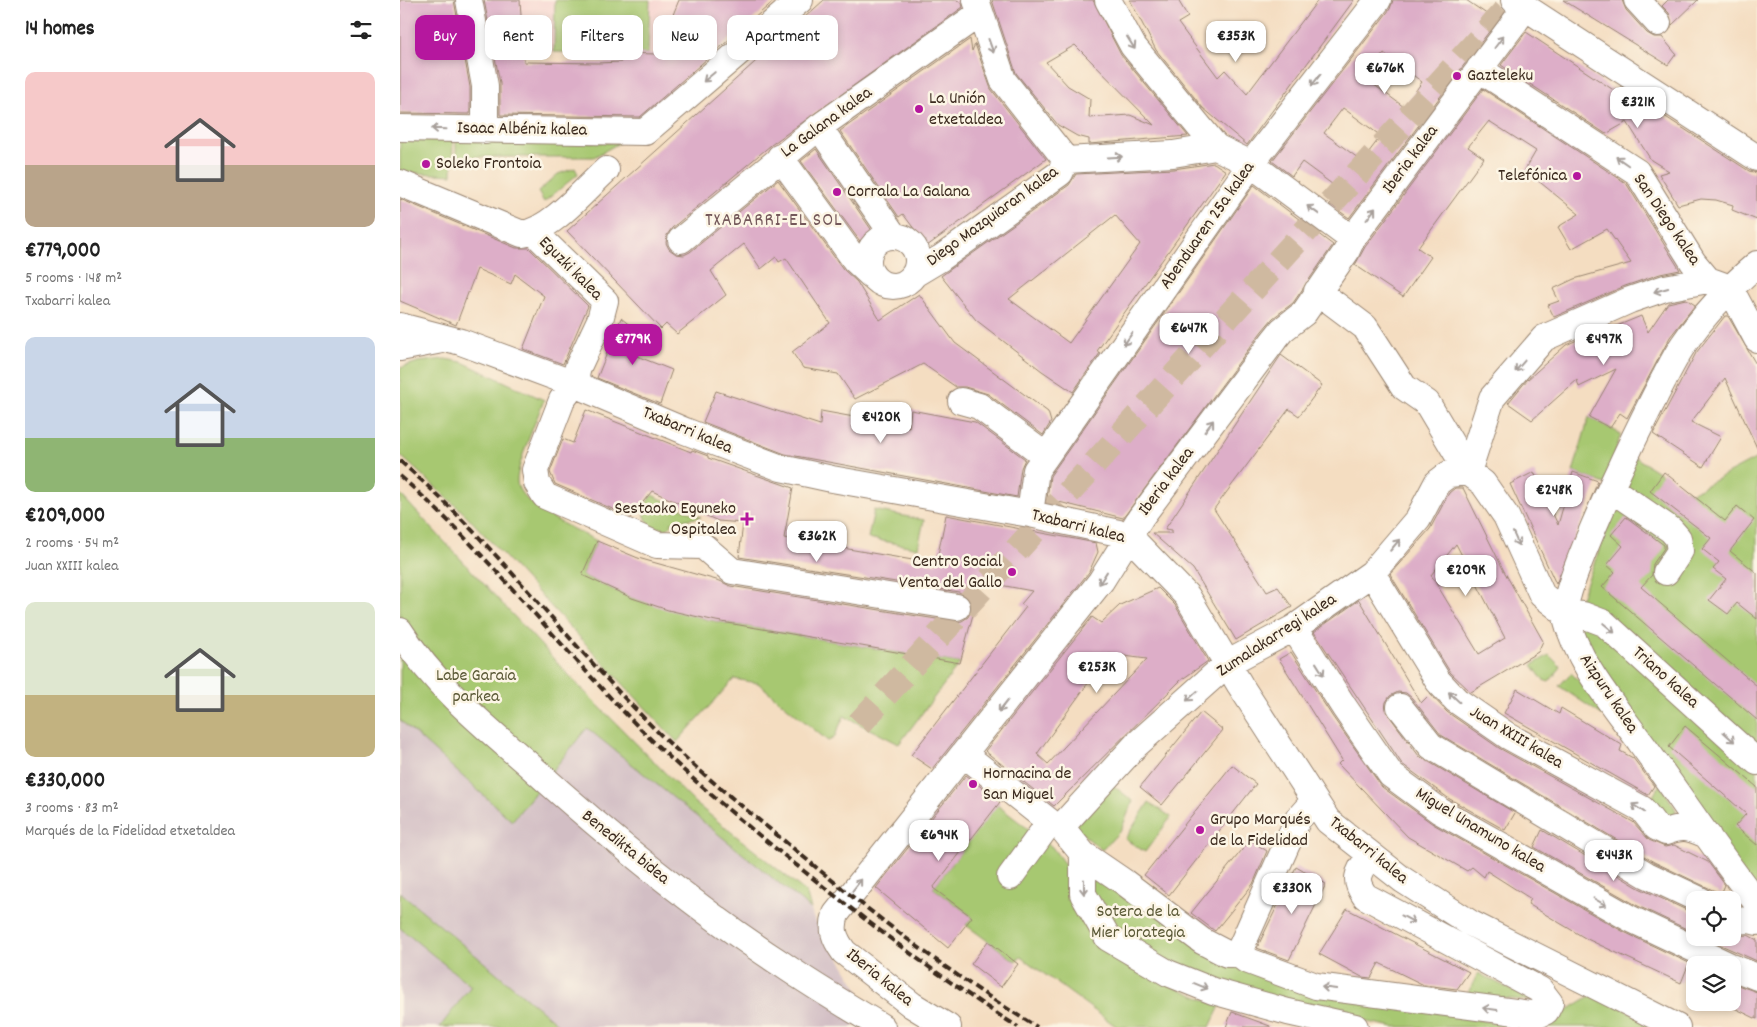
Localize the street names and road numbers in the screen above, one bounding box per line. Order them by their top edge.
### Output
street label: La Galana kalea [776,81,878,165]
street label: Isaac Albéniz kalea [457,116,588,144]
street label: Iberia kalea [1377,120,1445,200]
street label: Abenduaren 25a kalea [1155,157,1262,295]
street label: Diego Mazquiaran kalea [922,160,1065,274]
street label: San Diego kalea [1626,169,1706,271]
street label: Eguzki kalea [532,231,608,307]
street label: Txabarri kalea [638,401,736,461]
street label: Iberia kalea [1133,442,1201,522]
street label: Txabarri kalea [1029,503,1128,551]
street label: Zumalakarregi kalea [1212,588,1342,684]
street label: Triano kalea [1626,641,1704,715]
street label: Aizpuru kalea [1572,649,1644,739]
street label: Juan XXIII kalea [1464,700,1568,776]
street label: Miguel Unamuno kalea [1410,782,1550,880]
street label: Benedikta bidea [576,805,675,892]
street label: Txabarri kalea [1323,811,1414,891]
street label: Iberia kalea [840,943,918,1013]

